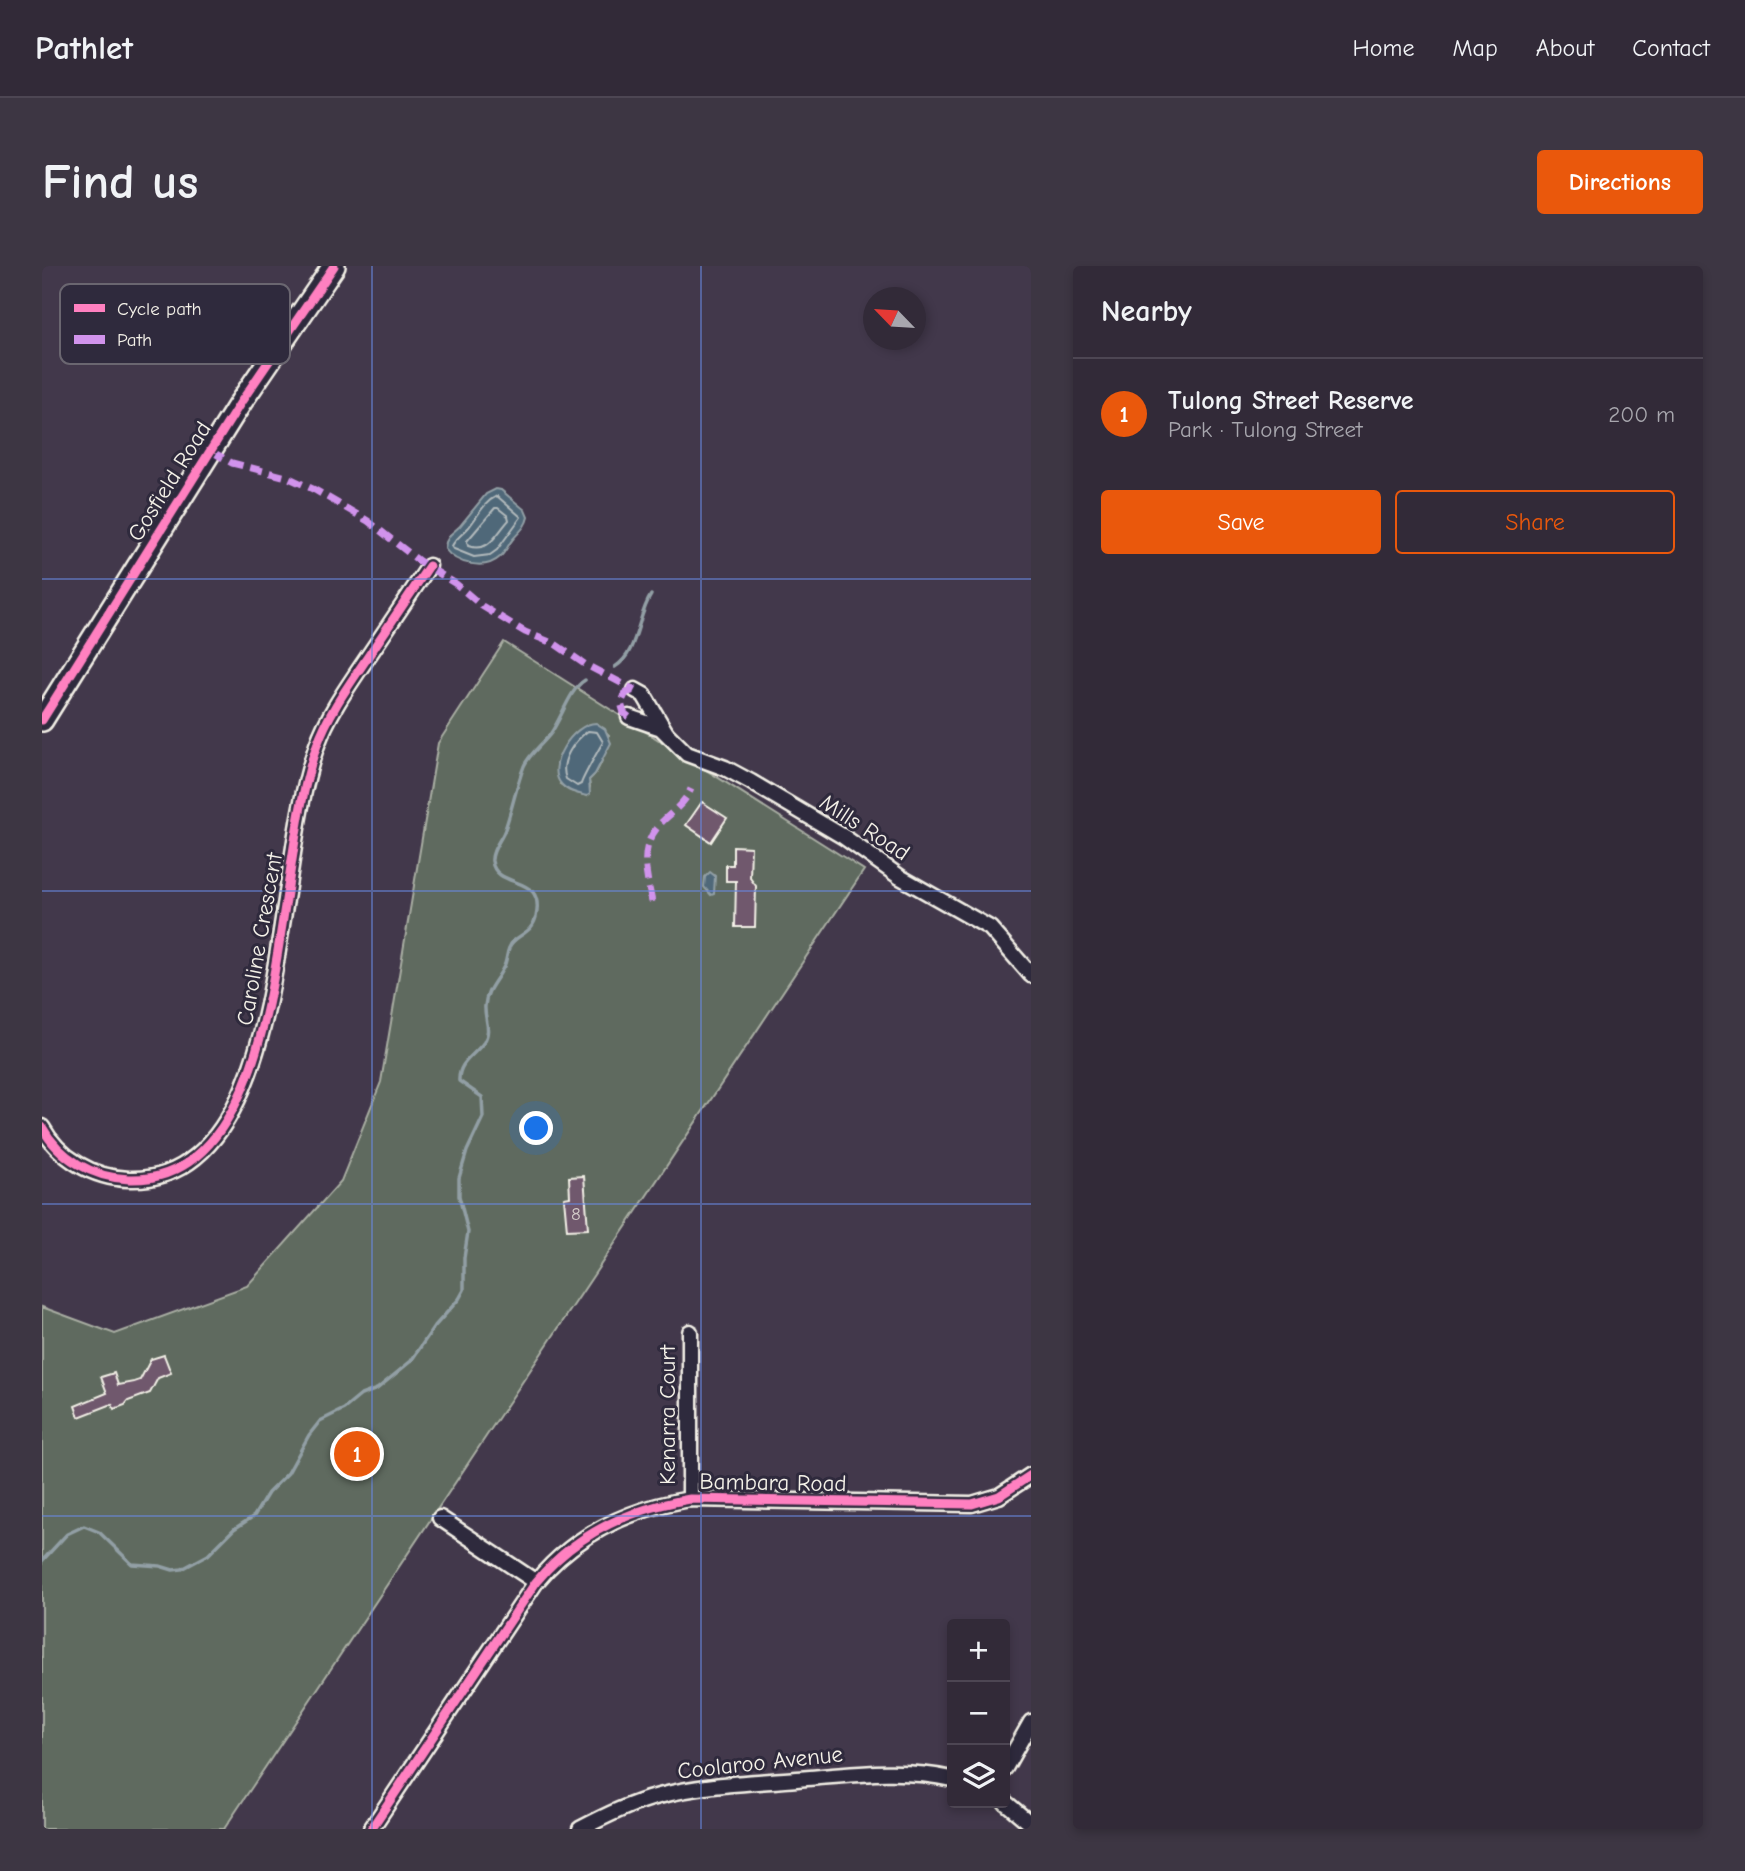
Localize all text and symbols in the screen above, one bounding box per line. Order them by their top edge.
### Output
text: Pathlet [35,29,133,67]
text: Home [1353,34,1414,62]
text: Map [1452,34,1498,62]
text: About [1536,34,1594,62]
text: Contact [1632,34,1710,62]
button: Directions [1537,150,1703,214]
text: Find us [42,154,198,210]
legend [60,284,290,364]
north arrow [863,287,926,350]
text: Nearby [1101,294,1192,329]
text: Cycle path [117,298,202,320]
text: Path [117,329,152,351]
text: Tulong Street Reserve [1168,386,1414,416]
text: 1 [1119,401,1129,428]
text: 200 m [1608,401,1675,428]
street label: Gosfield Road [122,416,217,546]
text: Park · Tulong Street [1168,416,1363,443]
button: Save [1101,490,1381,554]
button: Share [1395,490,1675,554]
street label: Mills Road [815,788,915,866]
street label: Caroline Crescent [231,849,288,1028]
your location [519,1111,553,1145]
house number: 8 [571,1203,581,1225]
street label: Kenarra Court [654,1344,681,1485]
pin: 1 [334,1428,380,1480]
street label: Bambara Road [699,1468,847,1497]
map controls [947,1619,1010,1808]
button: + [947,1619,1010,1682]
button: − [947,1682,1010,1745]
street label: Coolaroo Avenue [676,1740,844,1785]
button: layers [947,1745,1010,1808]

